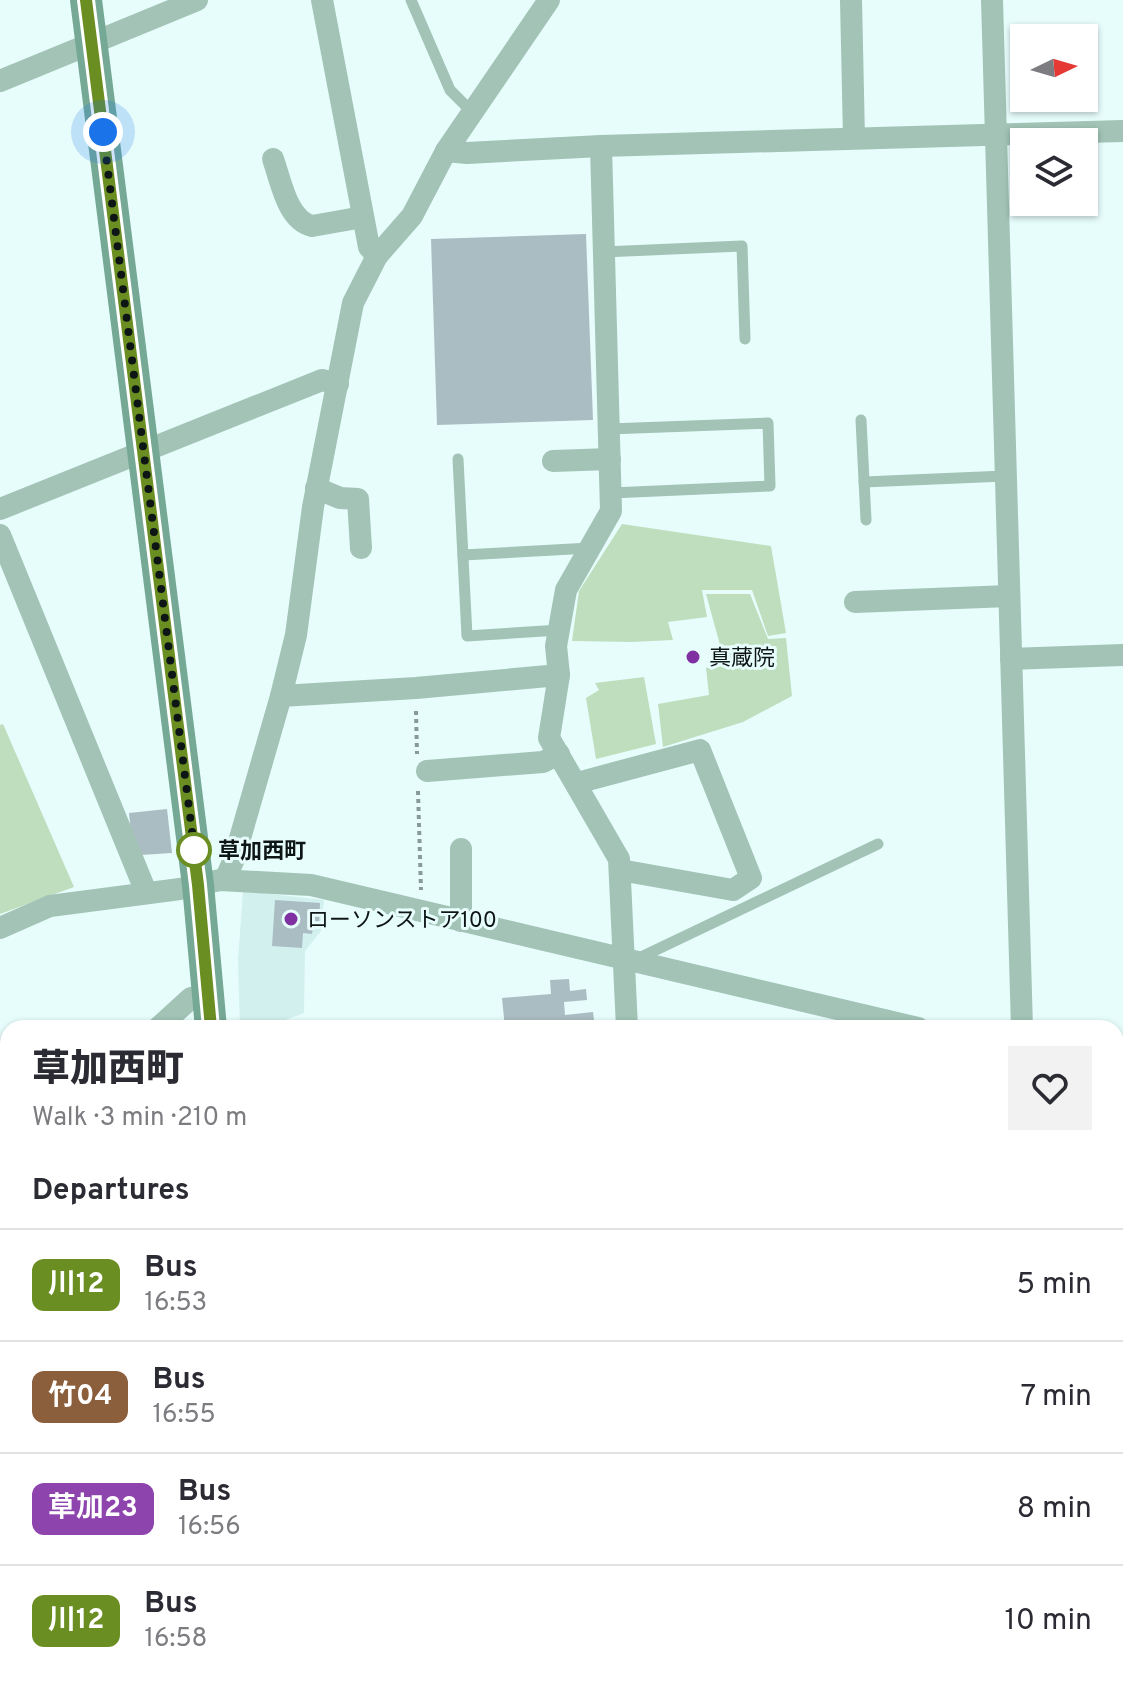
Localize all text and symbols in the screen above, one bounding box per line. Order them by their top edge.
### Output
north arrow [1010,24,1098,112]
map controls [1010,24,1098,216]
your location [83,112,123,152]
button: layers [1010,128,1098,216]
place label: 真蔵院 [709,646,775,673]
marker: 真蔵院 [684,648,702,666]
marker: 草加西町 [177,833,211,867]
place label: 草加西町 [218,839,306,866]
place label: ローソンストア100 [307,908,497,935]
marker: ローソンストア100 [282,910,300,928]
button: heart [1008,1046,1092,1130]
text: 草加西町 [32,1047,184,1096]
text: Walk · 3 min · 210 m [32,1102,247,1135]
text: Departures [32,1173,190,1210]
text: Bus [144,1250,198,1287]
text: 川12 [48,1267,104,1303]
text: 5 min [1016,1267,1092,1304]
text: 16:53 [144,1287,207,1320]
text: Bus [152,1362,206,1399]
text: 竹04 [48,1379,112,1415]
text: 7 min [1021,1379,1092,1416]
text: 16:55 [152,1399,216,1432]
text: Bus [178,1474,231,1511]
text: 草加23 [48,1491,138,1527]
text: 8 min [1017,1491,1092,1528]
text: 16:56 [178,1511,241,1544]
text: Bus [144,1586,198,1623]
text: 川12 [48,1603,104,1639]
text: 10 min [1005,1603,1092,1640]
text: 16:58 [144,1623,207,1656]

